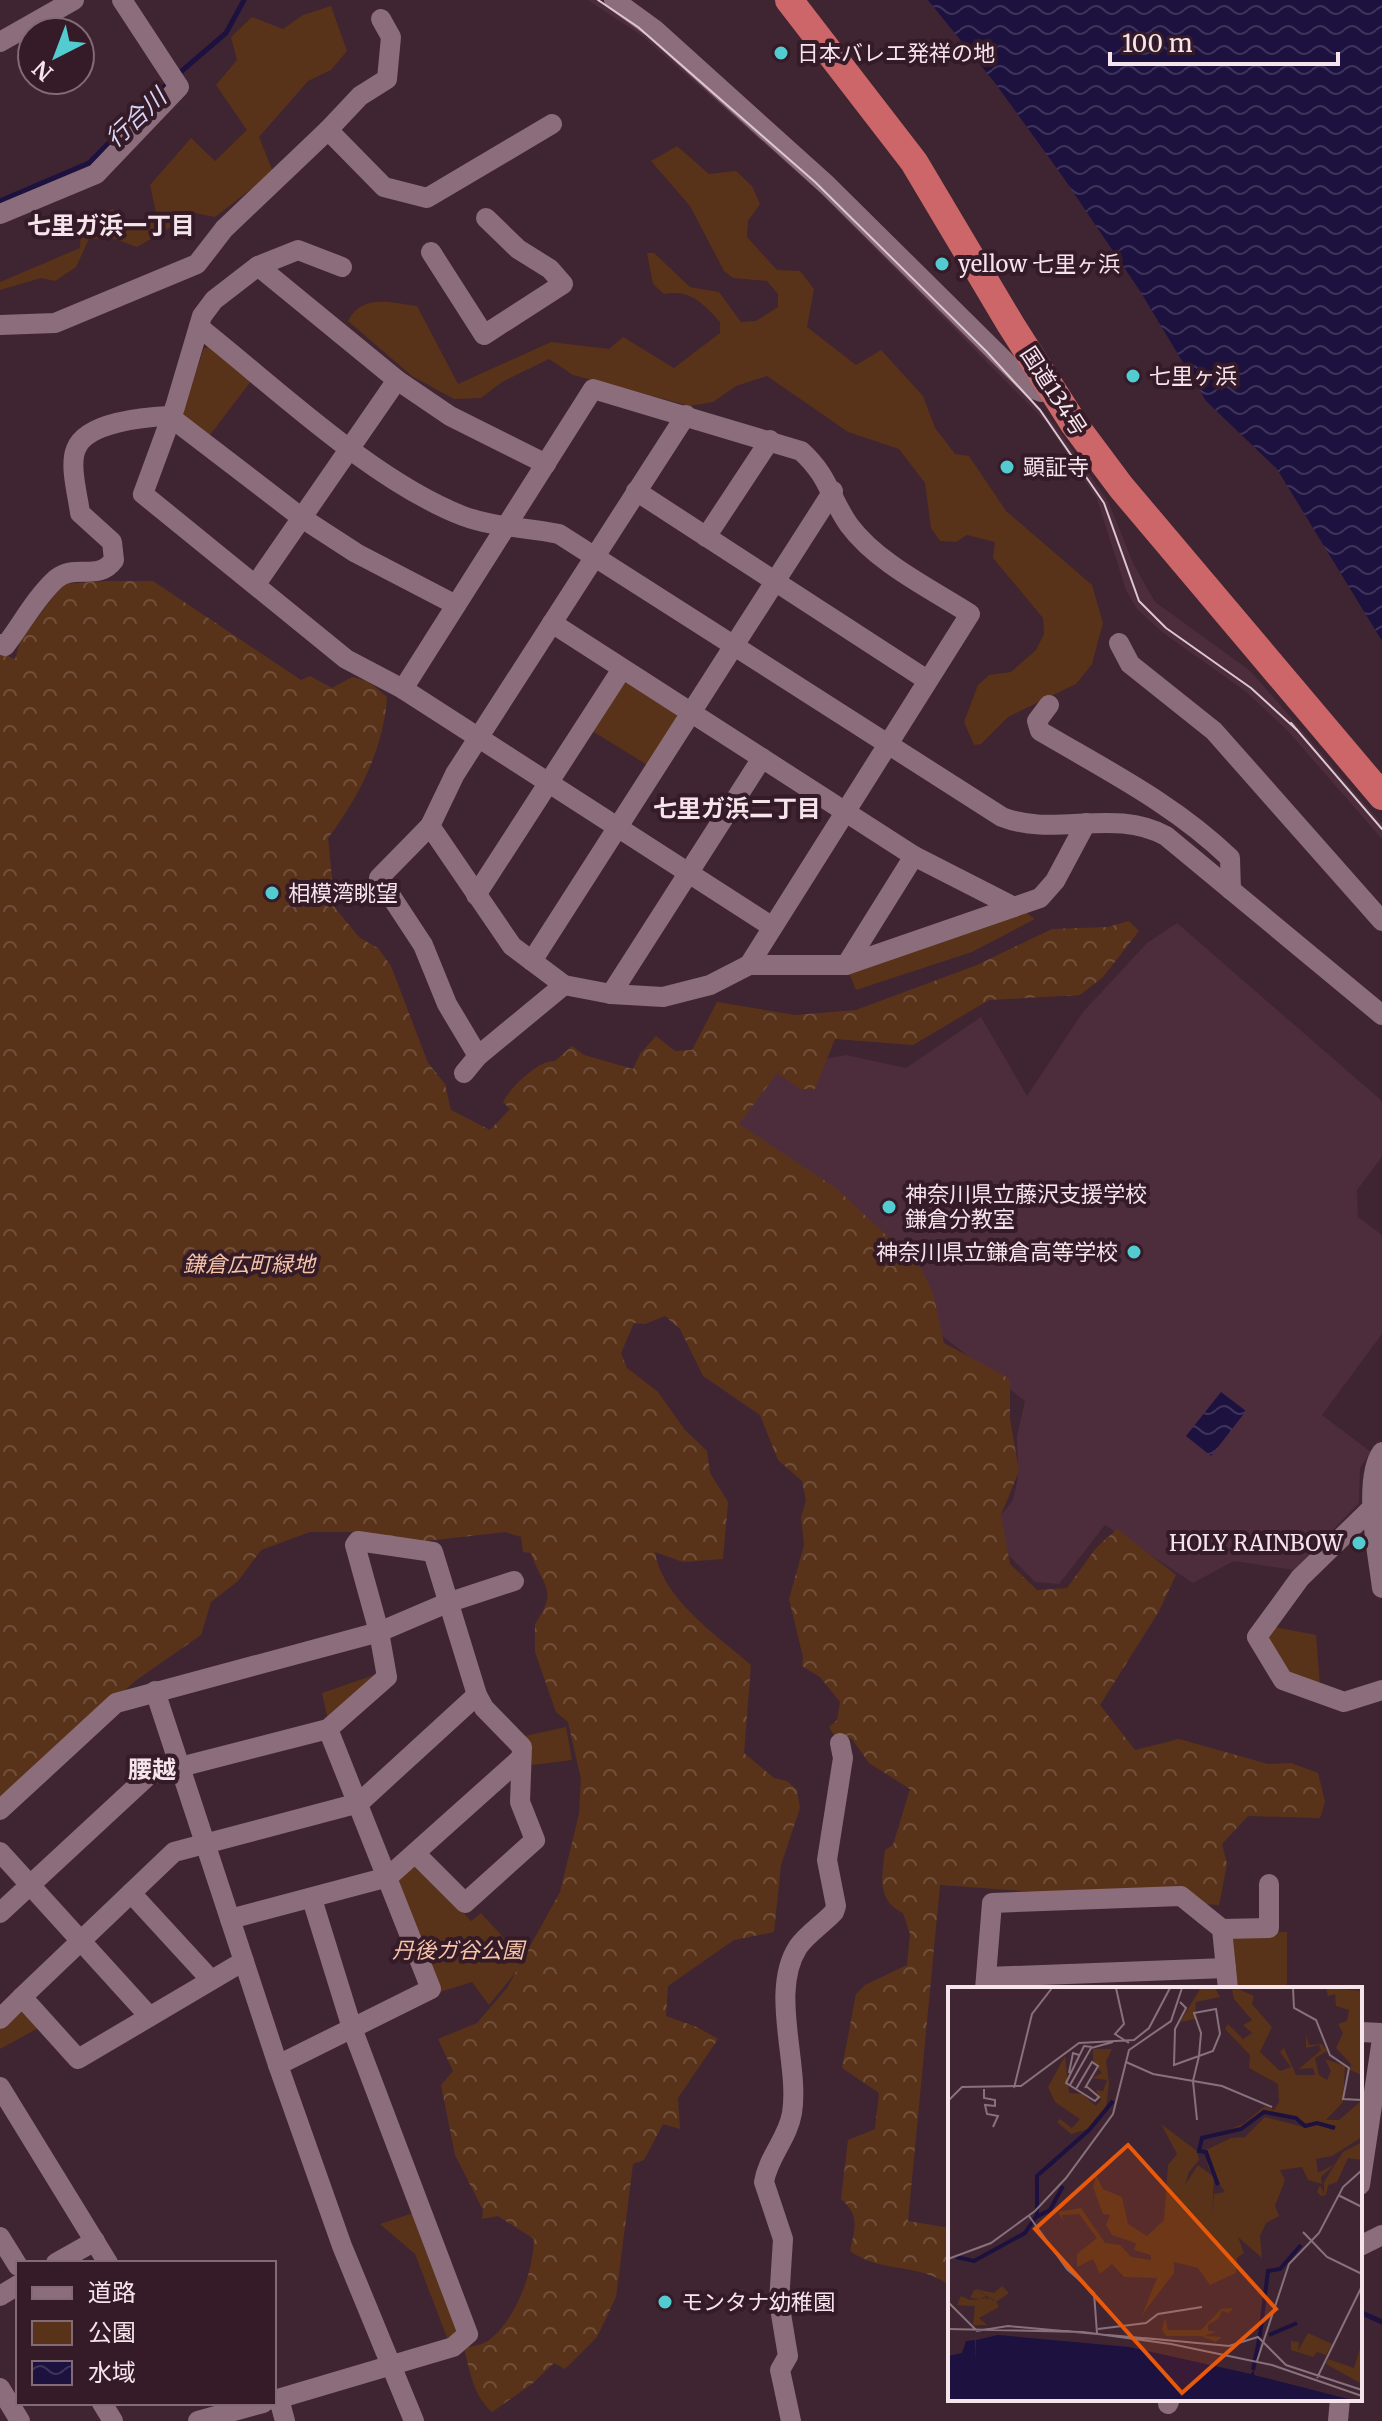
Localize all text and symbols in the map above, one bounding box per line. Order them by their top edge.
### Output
north arrow [16,16,96,96]
scale bar [1110,16,1338,66]
text: 100 m [1122,28,1193,59]
place label: 日本バレエ発祥の地 [797,39,995,67]
marker: 日本バレエ発祥の地 [772,44,790,62]
text: N [26,54,58,87]
water label: 行合川 [99,80,175,154]
district label: 七里ガ浜一丁目 [27,210,195,241]
place label: yellow 七里ヶ浜 [958,250,1120,278]
marker: yellow 七里ヶ浜 [933,255,951,273]
street label: 国道134号 [1015,341,1093,441]
place label: 七里ヶ浜 [1149,362,1237,390]
marker: 七里ヶ浜 [1124,367,1142,385]
place label: 顕証寺 [1023,453,1089,481]
marker: 顕証寺 [998,458,1016,476]
district label: 七里ガ浜二丁目 [653,793,821,824]
place label: 相模湾眺望 [288,879,398,907]
marker: 相模湾眺望 [263,884,281,902]
place label: 神奈川県立藤沢支援学校 鎌倉分教室 [905,1180,1147,1233]
marker: 神奈川県立藤沢支援学校 鎌倉分教室 [880,1198,898,1216]
place label: 神奈川県立鎌倉高等学校 [876,1238,1118,1266]
marker: 神奈川県立鎌倉高等学校 [1125,1243,1143,1261]
park label: 鎌倉広町緑地 [183,1250,317,1278]
place label: HOLY RAINBOW [1169,1529,1344,1557]
marker: HOLY RAINBOW [1350,1534,1368,1552]
district label: 腰越 [128,1754,176,1785]
park label: 丹後ガ谷公園 [392,1936,527,1964]
inset map [948,1987,1362,2401]
legend [16,2261,276,2405]
text: 道路 [88,2277,136,2308]
place label: モンタナ幼稚園 [681,2288,835,2316]
marker: モンタナ幼稚園 [656,2293,674,2311]
text: 公園 [88,2317,136,2348]
text: 水域 [88,2357,136,2388]

